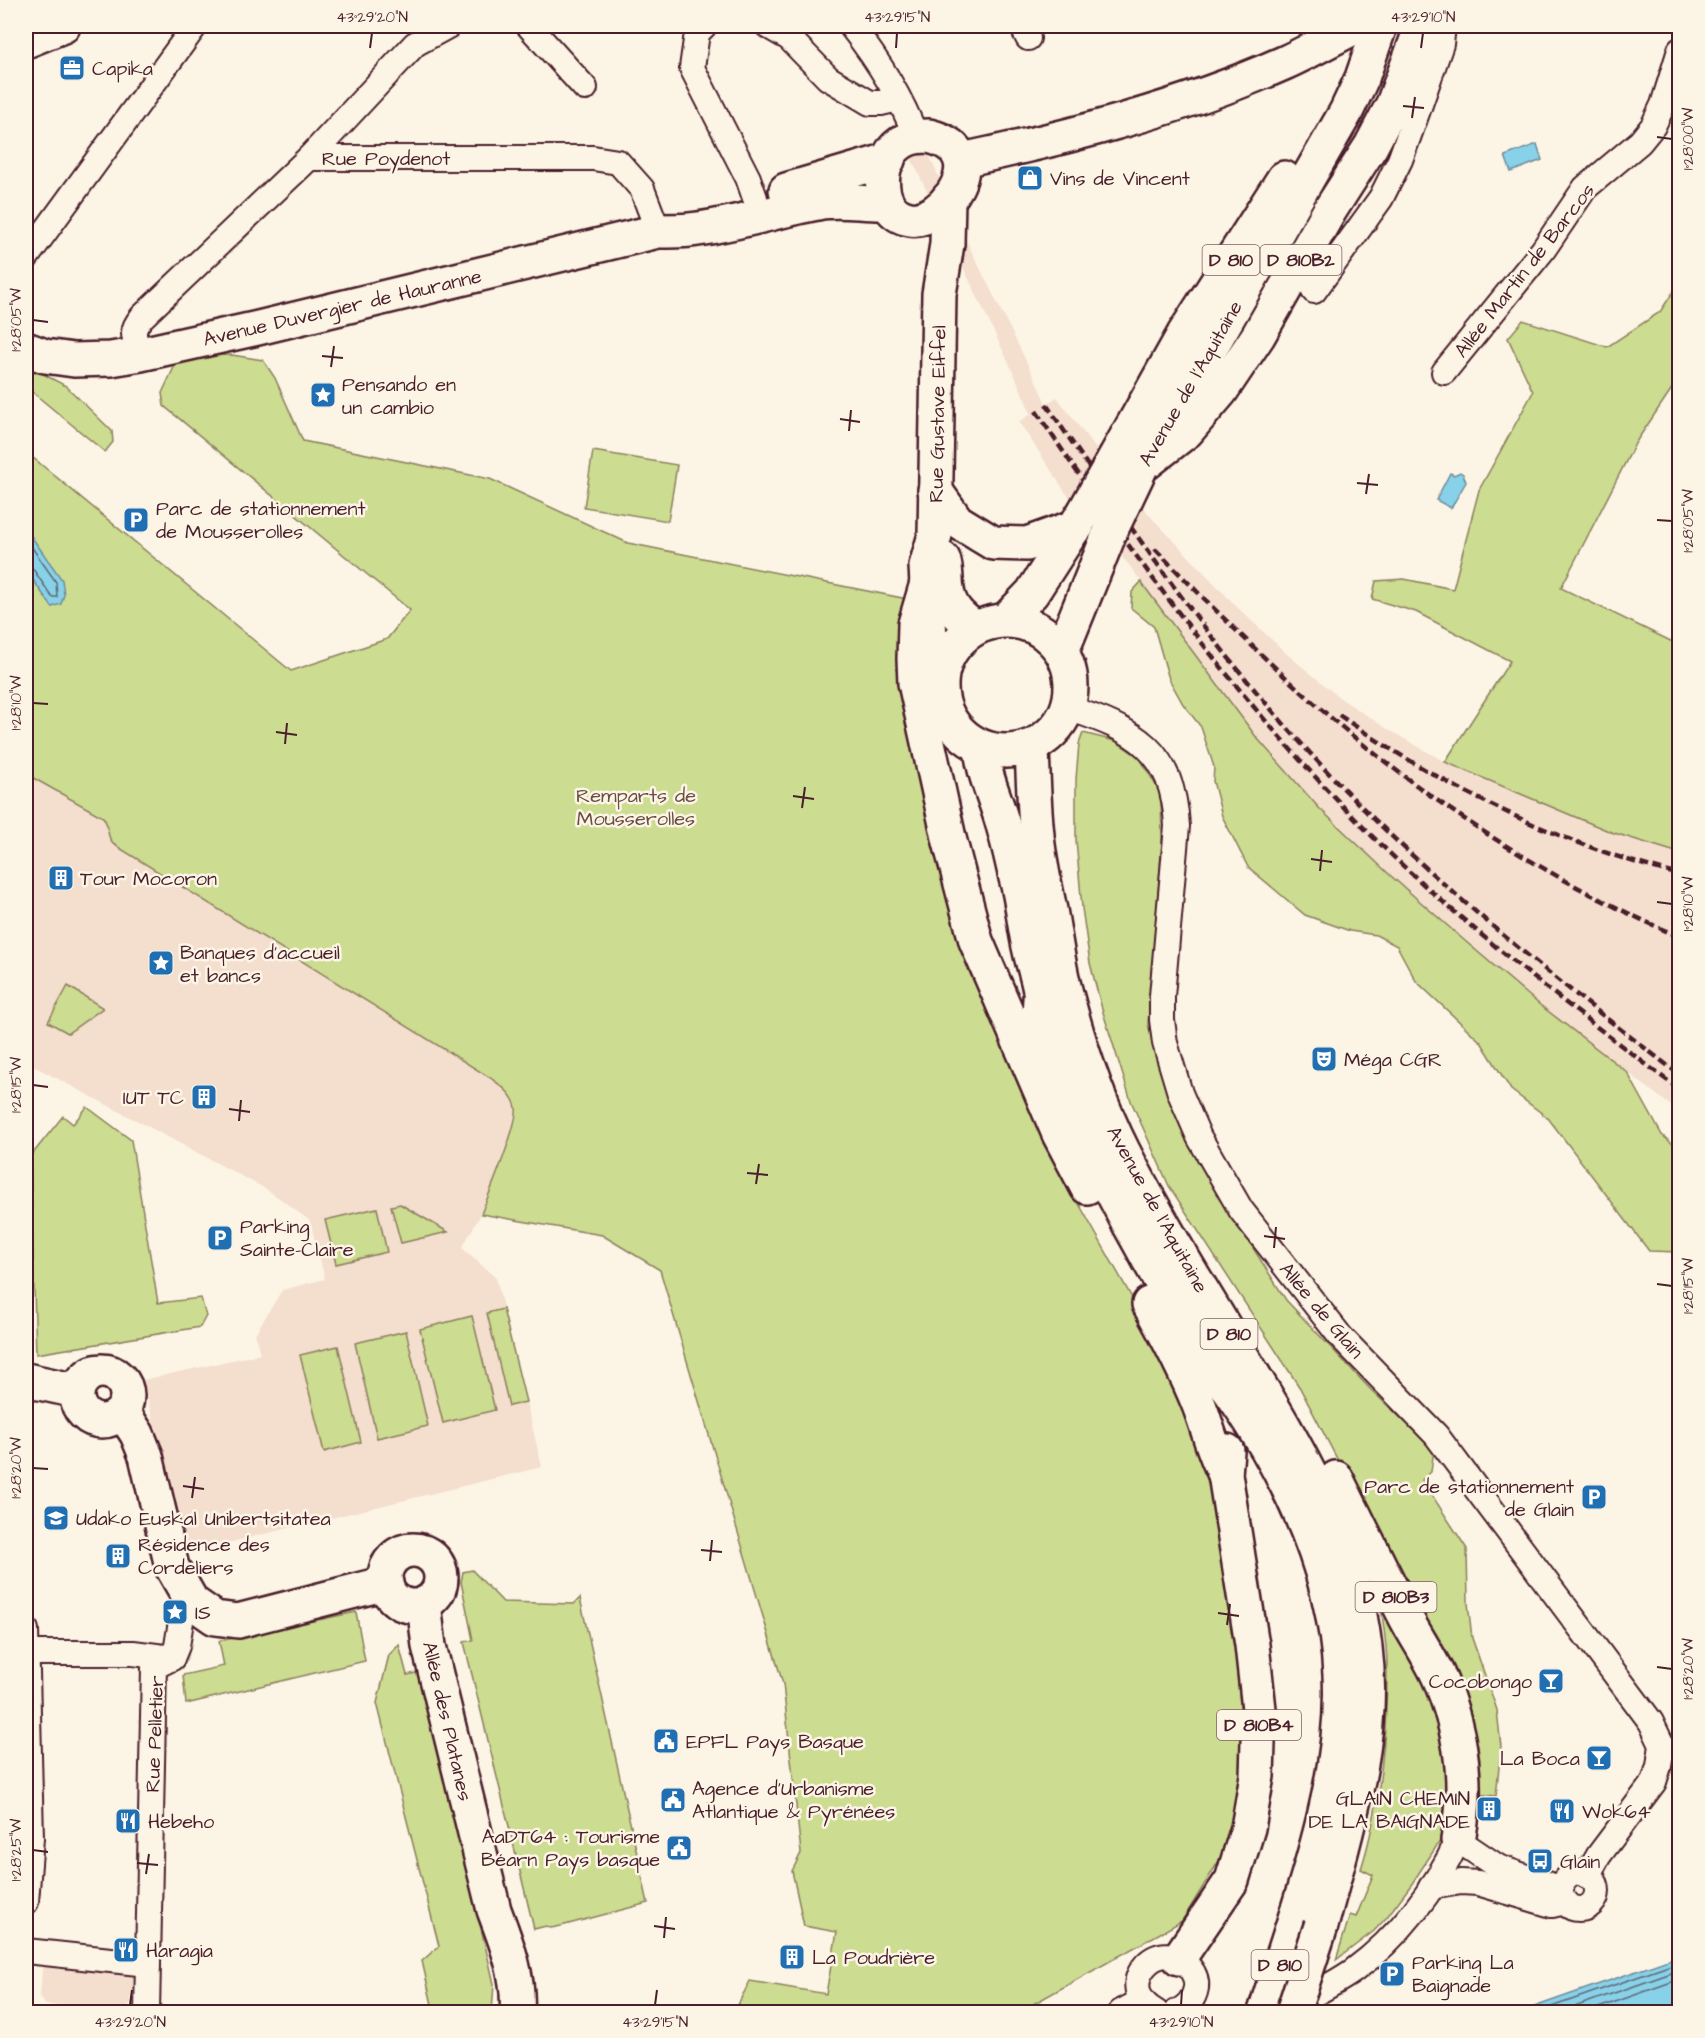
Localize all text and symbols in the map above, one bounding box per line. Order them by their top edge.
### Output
text: 43°29'20"N [336,7,408,28]
text: 43°29'15"N [864,7,930,28]
text: 43°29'10"N [1390,7,1456,28]
office icon: Capika [57,53,87,83]
place label: Capika [92,55,153,83]
text: 1°28'00"W [1678,108,1699,170]
street label: Rue Poydenot [322,145,450,174]
shop icon: Vins de Vincent [1015,163,1045,193]
place label: Vins de Vincent [1050,165,1190,193]
street label: Allée Martin de Barcos [1448,178,1602,364]
road number: D 810 [1202,245,1260,275]
road number: D 810B2 [1260,245,1342,275]
street label: Avenue Duvergier de Hauranne [200,262,485,355]
text: 1°28'05"W [6,288,27,352]
street label: Avenue de l'Aquitaine [1132,295,1250,471]
street label: Rue Gustave Eiffel [922,325,954,503]
place label: Pensando en un cambio [342,371,456,422]
place icon: Pensando en un cambio [308,380,338,410]
text: 1°28'05"W [1678,489,1699,553]
place label: Parc de stationnement de Mousserolles [156,495,366,546]
parking icon: Parc de stationnement de Mousserolles [121,505,151,535]
text: 1°28'10"W [6,676,27,731]
park label: Remparts de Mousserolles [576,782,696,833]
building icon: Tour Mocoron [46,863,76,893]
place label: Tour Mocoron [80,865,217,893]
text: 1°28'10"W [1678,877,1699,932]
place label: Banques d'accueil et bancs [180,939,340,990]
place icon: Banques d'accueil et bancs [146,948,176,978]
theatre icon: Méga CGR [1309,1044,1339,1074]
place label: Méga CGR [1344,1046,1442,1075]
text: 1°28'15"W [6,1057,27,1113]
building icon: IUT TC [189,1082,219,1112]
place label: IUT TC [123,1084,184,1112]
street label: Avenue de l'Aquitaine [1100,1121,1215,1298]
place label: Parking Sainte-Claire [240,1213,354,1264]
parking icon: Parking Sainte-Claire [205,1223,235,1253]
street label: Allée de Glain [1273,1256,1370,1365]
text: 1°28'15"W [1678,1258,1699,1314]
road number: D 810 [1200,1319,1258,1349]
text: 1°28'20"W [6,1437,27,1499]
place label: Parc de stationnement de Glain [1364,1473,1574,1524]
parking icon: Parc de stationnement de Glain [1579,1482,1609,1512]
school or university icon: Udako Euskal Unibertsitatea [41,1503,71,1533]
place label: Udako Euskal Unibertsitatea [76,1505,331,1533]
place label: Résidence des Cordeliers [138,1531,270,1582]
building icon: Résidence des Cordeliers [103,1541,133,1571]
road number: D 810B3 [1356,1582,1436,1612]
place icon: IS [160,1597,190,1627]
place label: IS [195,1599,211,1627]
text: 1°28'20"W [1678,1638,1699,1700]
street label: Allée des Platanes [415,1639,479,1804]
bar icon: Cocobongo [1536,1666,1566,1696]
place label: Cocobongo [1429,1668,1532,1697]
street label: Rue Pelletier [139,1675,171,1793]
road number: D 810B4 [1217,1710,1301,1740]
public building icon: EPFL Pays Basque [651,1726,681,1756]
place label: EPFL Pays Basque [686,1728,864,1757]
bar icon: La Boca [1584,1743,1614,1773]
place label: La Boca [1500,1745,1580,1773]
place label: Agence d'Urbanisme Atlantique & Pyrénées [692,1775,895,1827]
public building icon: Agence d'Urbanisme Atlantique & Pyrénées [658,1785,688,1815]
place label: GLAIN CHEMIN DE LA BAIGNADE [1308,1785,1470,1836]
building icon: GLAIN CHEMIN DE LA BAIGNADE [1474,1794,1504,1824]
restaurant icon: Wok64 [1547,1796,1577,1826]
place label: Wok64 [1582,1798,1651,1826]
restaurant icon: Hebeho [113,1806,143,1836]
place label: Hebeho [148,1808,214,1836]
text: 1°28'25"W [6,1819,27,1881]
place label: AaDT64 : Tourisme Béarn Pays basque [481,1823,660,1875]
public building icon: AaDT64 : Tourisme Béarn Pays basque [664,1833,694,1863]
bus stop icon: Glain [1525,1846,1555,1876]
place label: Glain [1560,1848,1600,1876]
restaurant icon: Haragia [111,1935,141,1965]
place label: Haragia [146,1937,213,1966]
building icon: La Poudrière [777,1942,807,1972]
place label: La Poudrière [812,1944,935,1972]
place label: Parking La Baignade [1412,1949,1514,2001]
road number: D 810 [1252,1950,1308,1980]
parking icon: Parking La Baignade [1377,1959,1407,1989]
text: 43°29'20"N [94,2012,166,2033]
text: 43°29'15"N [622,2012,688,2033]
text: 43°29'10"N [1148,2012,1214,2033]

